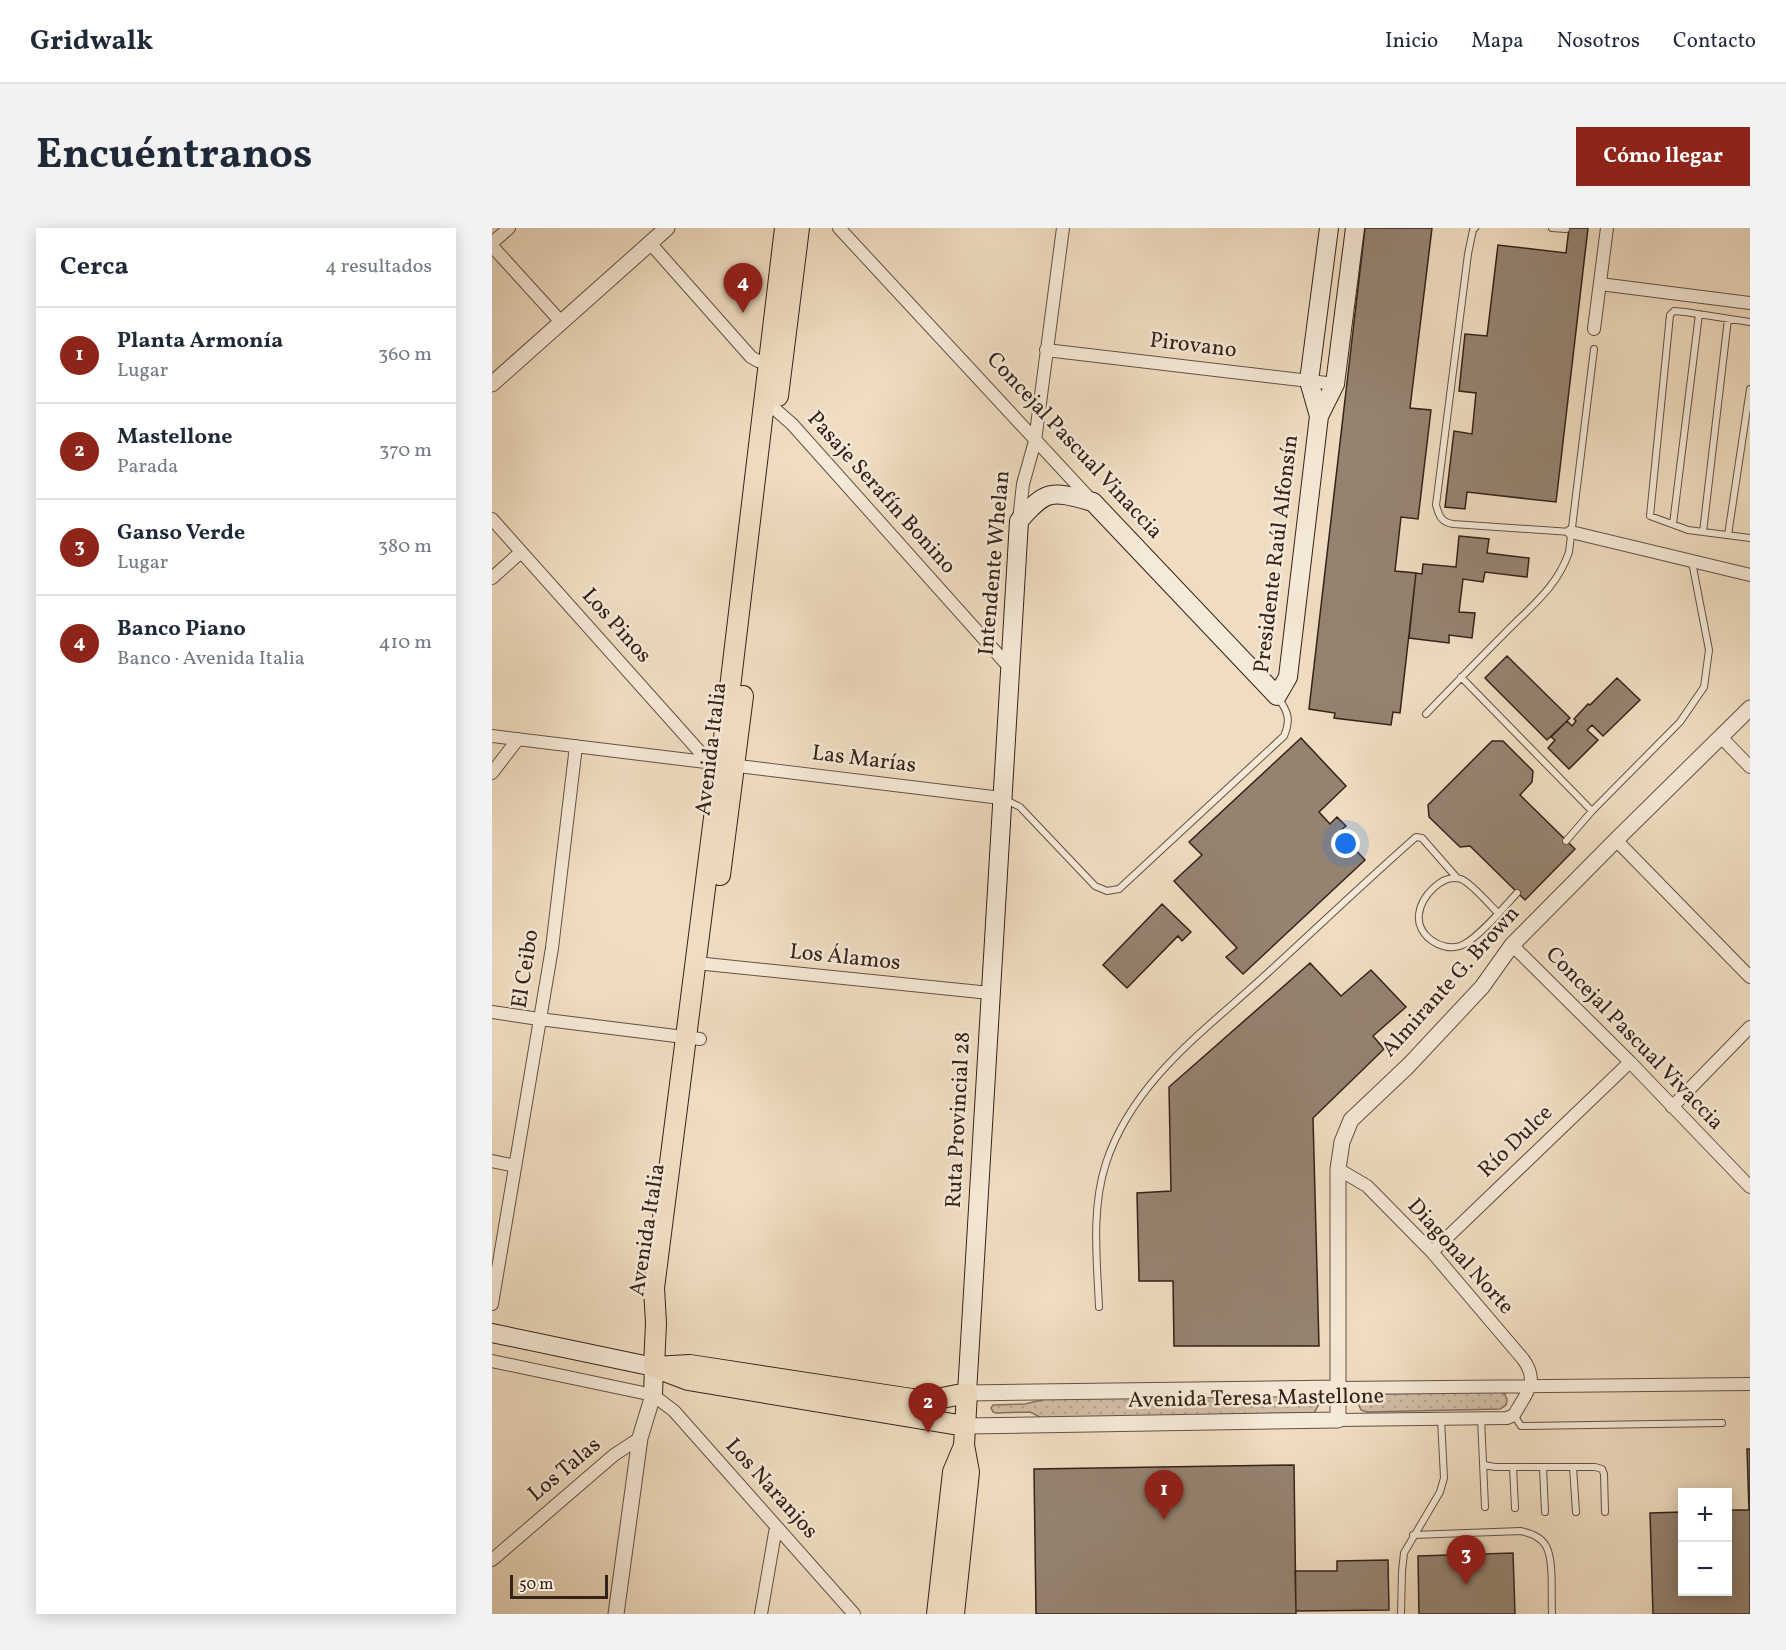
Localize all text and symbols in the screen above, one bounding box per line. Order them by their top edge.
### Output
text: Gridwalk [30,22,153,61]
text: Inicio [1385,27,1438,56]
text: Mapa [1471,27,1524,56]
text: Nosotros [1557,27,1640,56]
text: Contacto [1673,27,1756,56]
text: Encuéntranos [36,127,312,186]
button: Cómo llegar [1576,127,1750,186]
text: Cerca [60,249,129,285]
text: 4 resultados [325,253,432,281]
pin: 4 [724,264,762,313]
street label: Pirovano [1148,325,1238,367]
text: Planta Armonía [117,326,283,357]
text: 1 [75,341,84,369]
text: 360 m [378,341,432,369]
street label: Concejal Pascual Vinaccia [979,345,1169,547]
text: Lugar [117,357,168,385]
street label: Pasaje Serafín Bonino [799,405,963,581]
text: Mastellone [117,422,232,453]
street label: Presidente Raúl Alfonsín [1247,433,1307,675]
text: 2 [74,437,85,465]
text: 370 m [379,437,432,465]
text: Parada [117,453,178,481]
street label: Intendente Whelan [971,469,1019,657]
text: Ganso Verde [117,518,245,549]
text: 3 [74,533,85,561]
text: 380 m [378,533,432,561]
text: Lugar [117,549,168,577]
street label: Los Pinos [574,582,658,670]
text: Banco Piano [117,614,246,645]
text: 4 [73,629,86,657]
text: 410 m [379,629,432,657]
text: Banco · Avenida Italia [117,645,305,673]
street label: Avenida Italia [688,681,736,817]
street label: Las Marías [810,738,918,782]
your location [1331,829,1360,858]
street label: Almirante G. Brown [1375,900,1527,1064]
street label: El Ceibo [504,927,548,1011]
street label: Los Álamos [788,937,902,979]
street label: Concejal Pascual Vivaccia [1538,940,1730,1138]
street label: Ruta Provincial 28 [939,1031,979,1209]
street label: Río Dulce [1472,1099,1560,1185]
street label: Avenida Italia [622,1161,674,1299]
street label: Diagonal Norte [1399,1192,1521,1322]
street label: Avenida Teresa Mastellone [1128,1381,1384,1417]
pin: 2 [908,1384,948,1433]
street label: Los Talas [522,1430,608,1510]
street label: Los Naranjos [717,1432,825,1546]
pin: 1 [1144,1470,1184,1520]
map controls [1678,1488,1732,1596]
button: + [1678,1488,1732,1542]
pin: 3 [1446,1536,1486,1585]
button: − [1678,1542,1732,1596]
scale bar [510,1572,608,1600]
text: 50 m [519,1574,553,1596]

